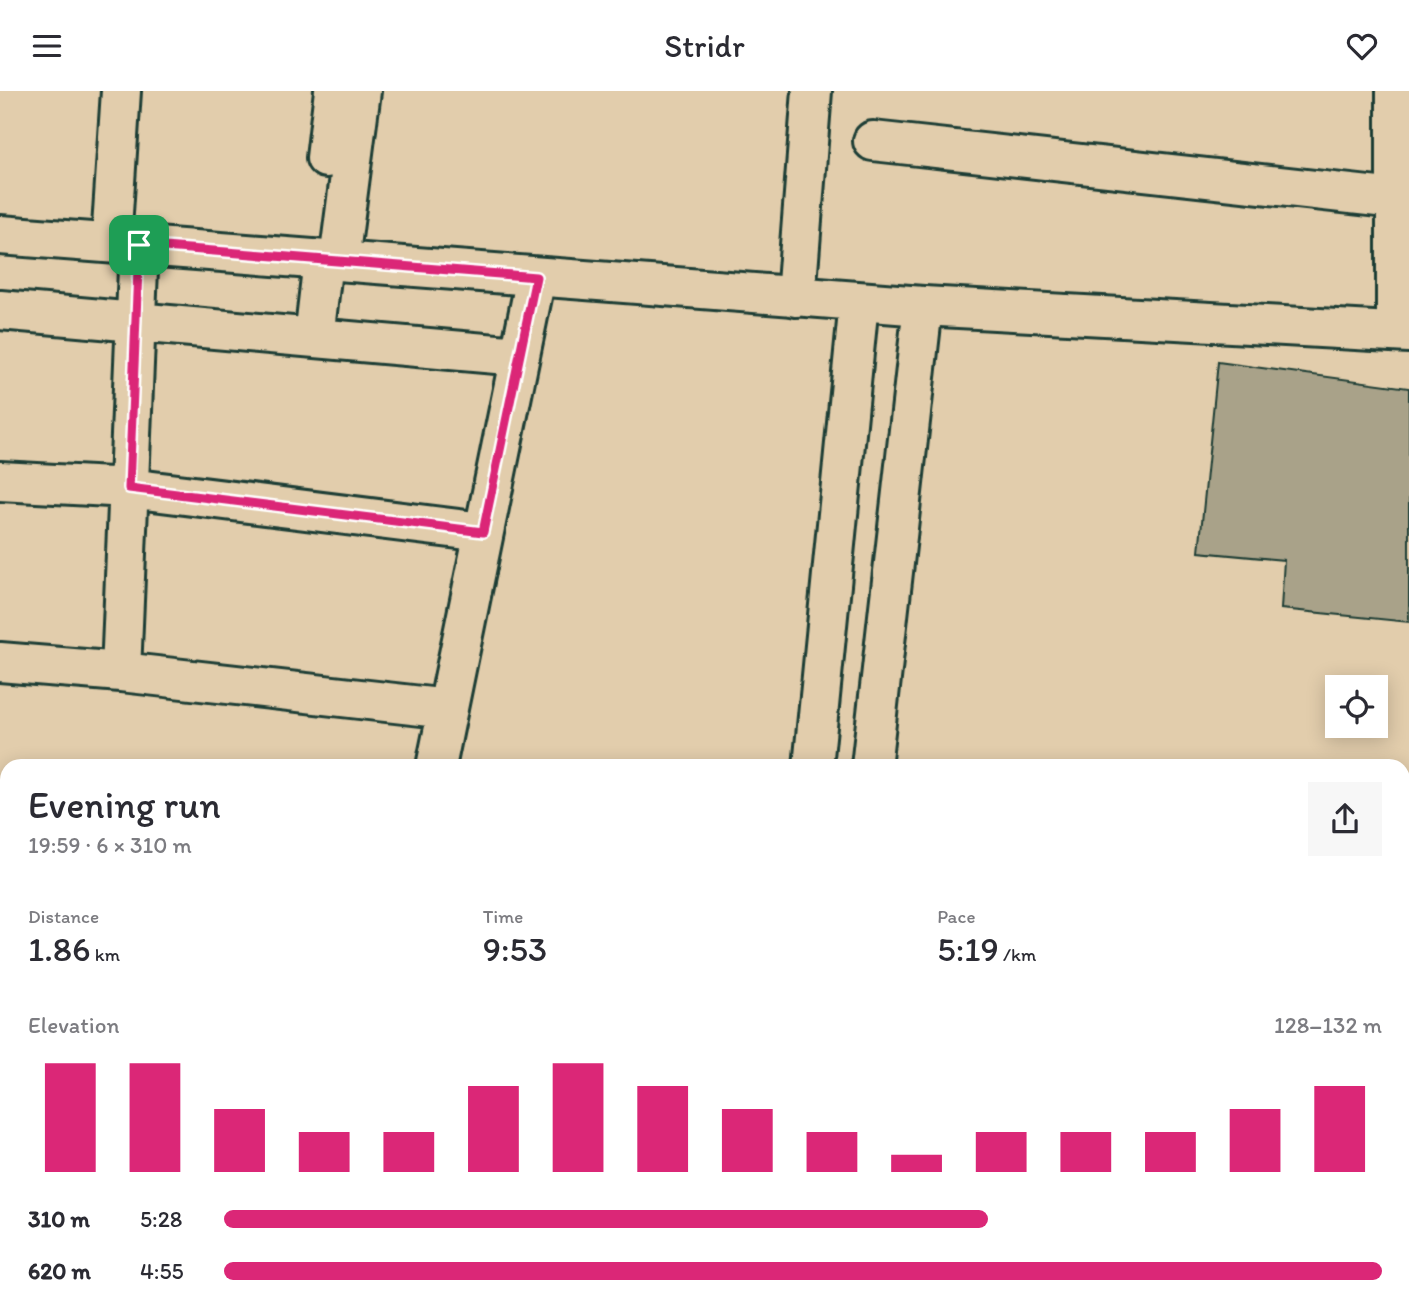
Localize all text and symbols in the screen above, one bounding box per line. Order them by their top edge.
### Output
icon: menu [28,27,66,65]
text: Stridr [664,27,745,65]
icon: heart [1343,27,1381,65]
pin [109,215,169,275]
icon: arrive [120,226,158,264]
map controls [1325,675,1388,738]
button: locate [1325,675,1388,738]
text: Evening run [28,782,221,828]
button: share [1308,782,1382,856]
text: 19:59 · 6 × 310 m [28,831,192,859]
text: Distance [28,905,99,928]
text: Time [483,905,523,928]
text: Pace [937,905,975,928]
text: 1.86 [28,928,91,970]
text: 9:53 [483,928,547,970]
text: 5:19 [937,928,999,970]
text: km [91,943,120,966]
text: /km [999,943,1036,966]
text: Elevation [28,1011,119,1039]
text: 128–132 m [1274,1011,1382,1039]
text: 310 m [28,1205,90,1233]
text: 5:28 [140,1205,182,1233]
text: 620 m [28,1257,91,1285]
text: 4:55 [140,1257,184,1285]

